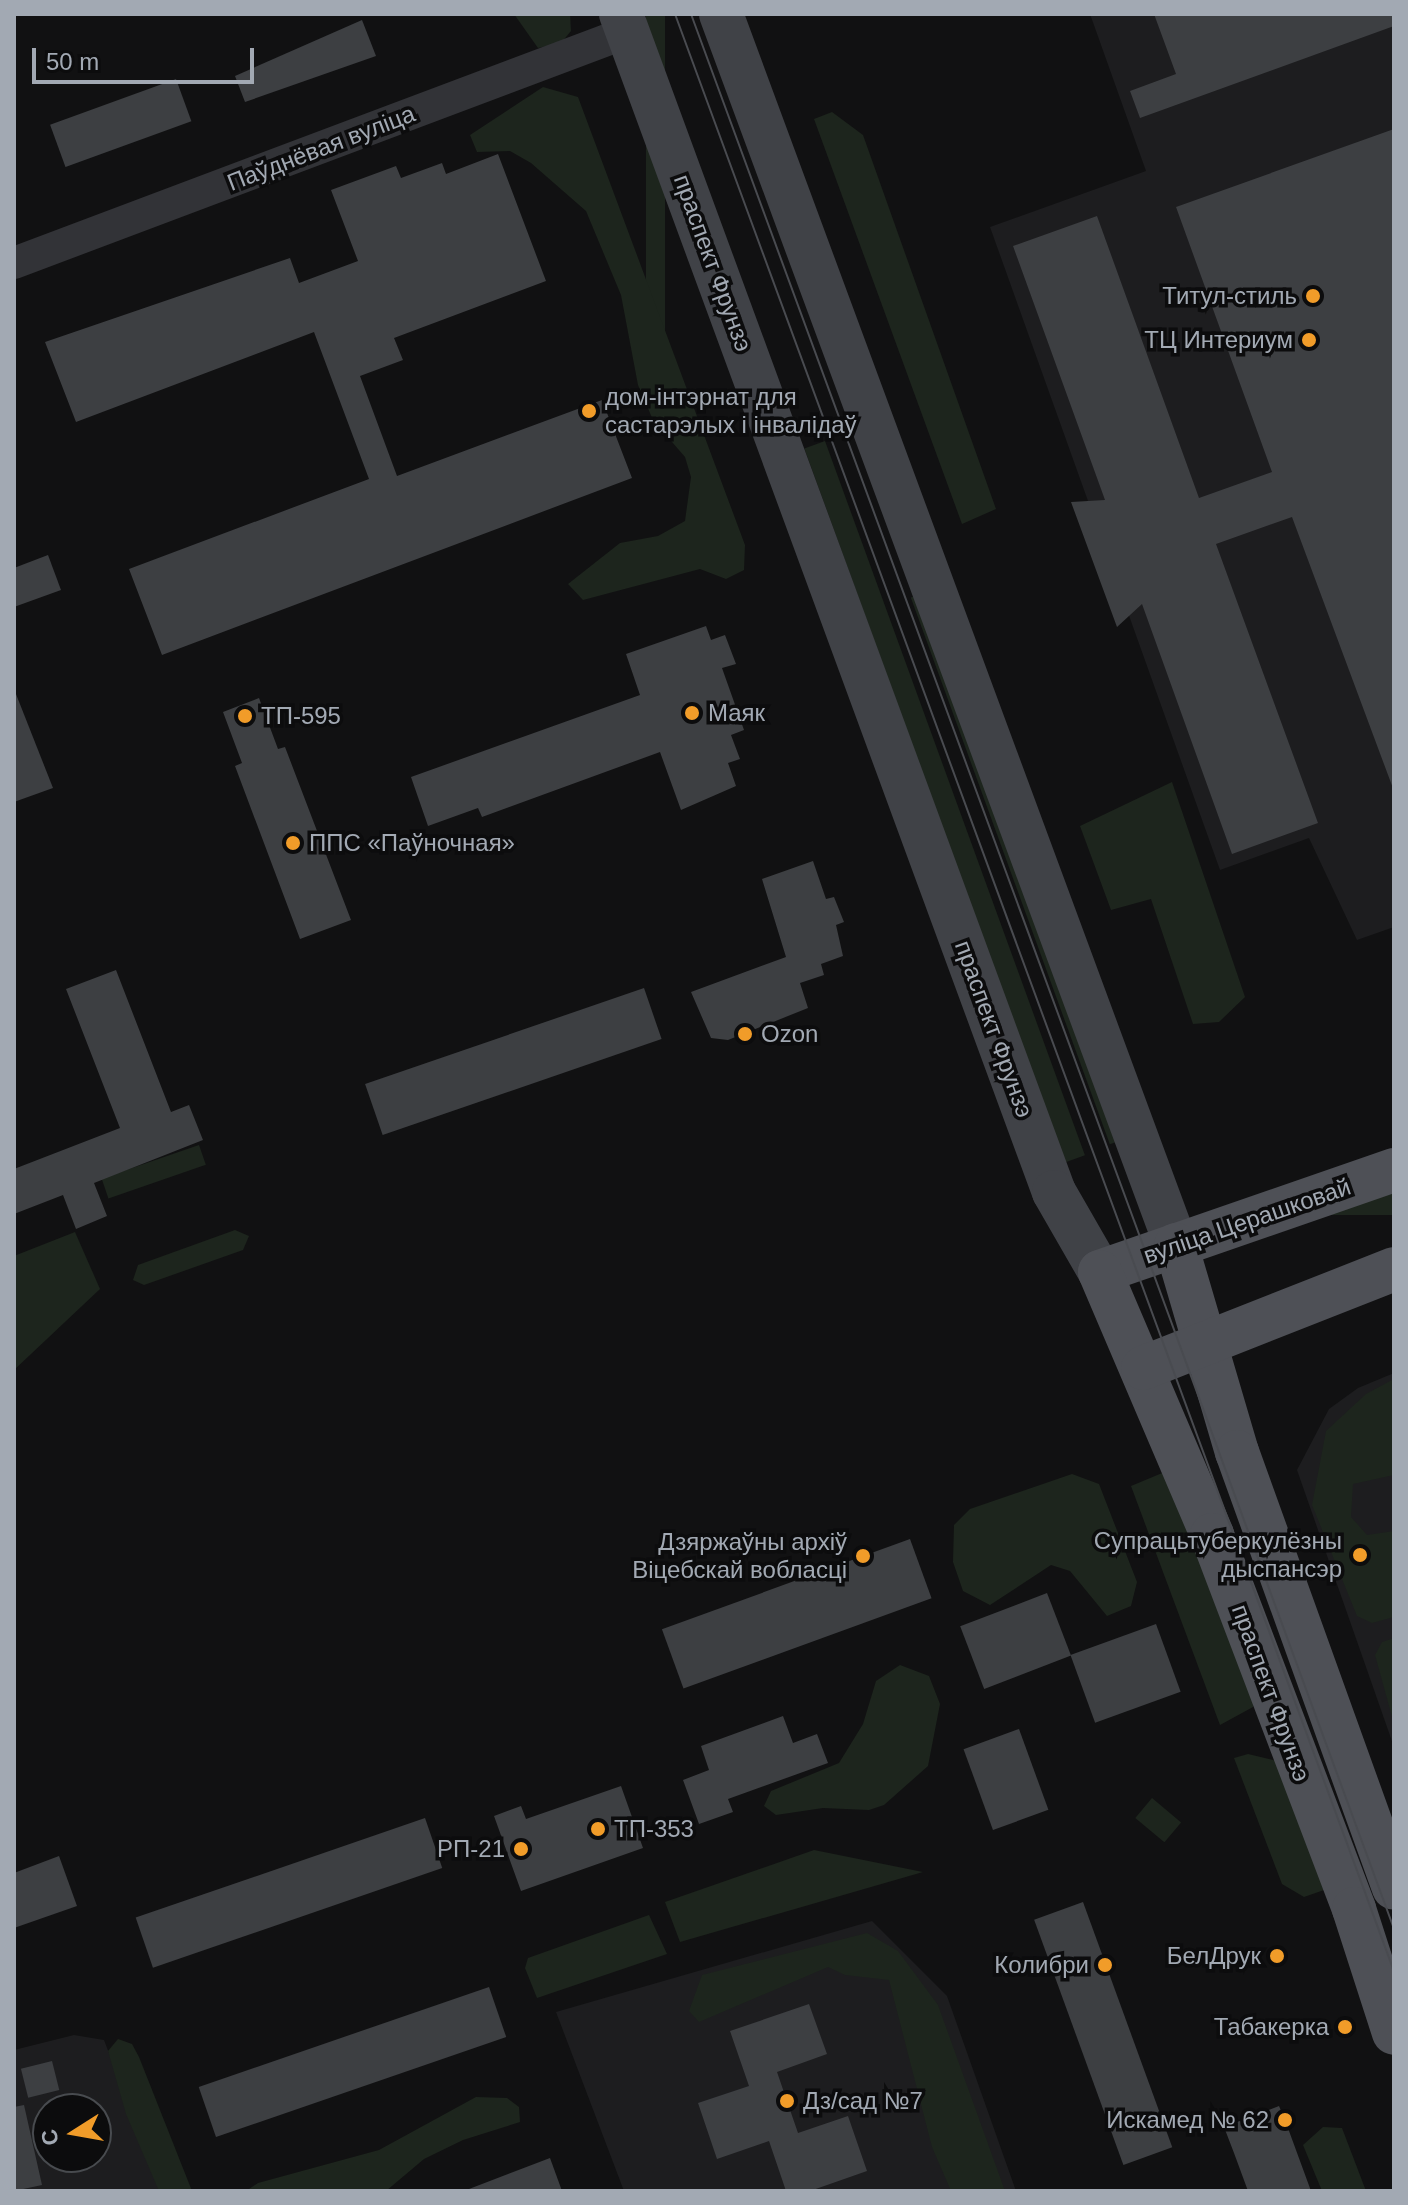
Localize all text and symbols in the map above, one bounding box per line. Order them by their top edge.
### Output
scale bar [36,32,258,82]
text: 50 m [46,48,99,75]
street label: Паўднёвая вуліца [223,99,419,197]
street label: праспект Фрунзэ [668,171,758,355]
place label: Титул-cтиль [1162,282,1297,310]
marker: Титул-cтиль [1304,287,1322,305]
place label: ТЦ Интериум [1144,326,1293,354]
marker: ТЦ Интериум [1300,331,1318,349]
place label: дом-інтэрнат для састарэлых і інвалідаў [605,383,857,439]
marker: дом-інтэрнат для састарэлых і інвалідаў [580,402,598,420]
place label: Маяк [708,699,765,727]
place label: ТП-595 [261,702,341,730]
marker: Маяк [683,704,701,722]
marker: ТП-595 [236,707,254,725]
place label: ППС «Паўночная» [309,829,515,857]
marker: ППС «Паўночная» [284,834,302,852]
street label: праспект Фрунзэ [949,937,1039,1121]
place label: Ozon [761,1020,818,1048]
marker: Ozon [736,1025,754,1043]
street label: вуліца Церашковай [1140,1172,1354,1270]
place label: Супрацьтуберкулёзны дыспансэр [1094,1527,1342,1583]
place label: Дзяржаўны архіў Віцебскай вобласці [632,1528,847,1584]
marker: Супрацьтуберкулёзны дыспансэр [1349,1544,1371,1566]
marker: Дзяржаўны архіў Віцебскай вобласці [854,1547,872,1565]
street label: праспект Фрунзэ [1226,1601,1316,1785]
place label: ТП-353 [614,1815,694,1843]
marker: ТП-353 [589,1820,607,1838]
place label: РП-21 [437,1835,505,1863]
marker: РП-21 [512,1840,530,1858]
place label: БелДрук [1167,1942,1261,1970]
marker: БелДрук [1268,1947,1286,1965]
place label: Колибри [994,1951,1089,1979]
marker: Колибри [1096,1956,1114,1974]
place label: Табакерка [1214,2013,1329,2041]
marker: Табакерка [1336,2018,1354,2036]
place label: Дз/сад №7 [803,2087,923,2115]
marker: Дз/сад №7 [778,2092,796,2110]
north arrow [32,2093,112,2173]
place label: Искамед № 62 [1106,2106,1269,2134]
marker: Искамед № 62 [1276,2111,1294,2129]
text: С [36,2127,64,2147]

